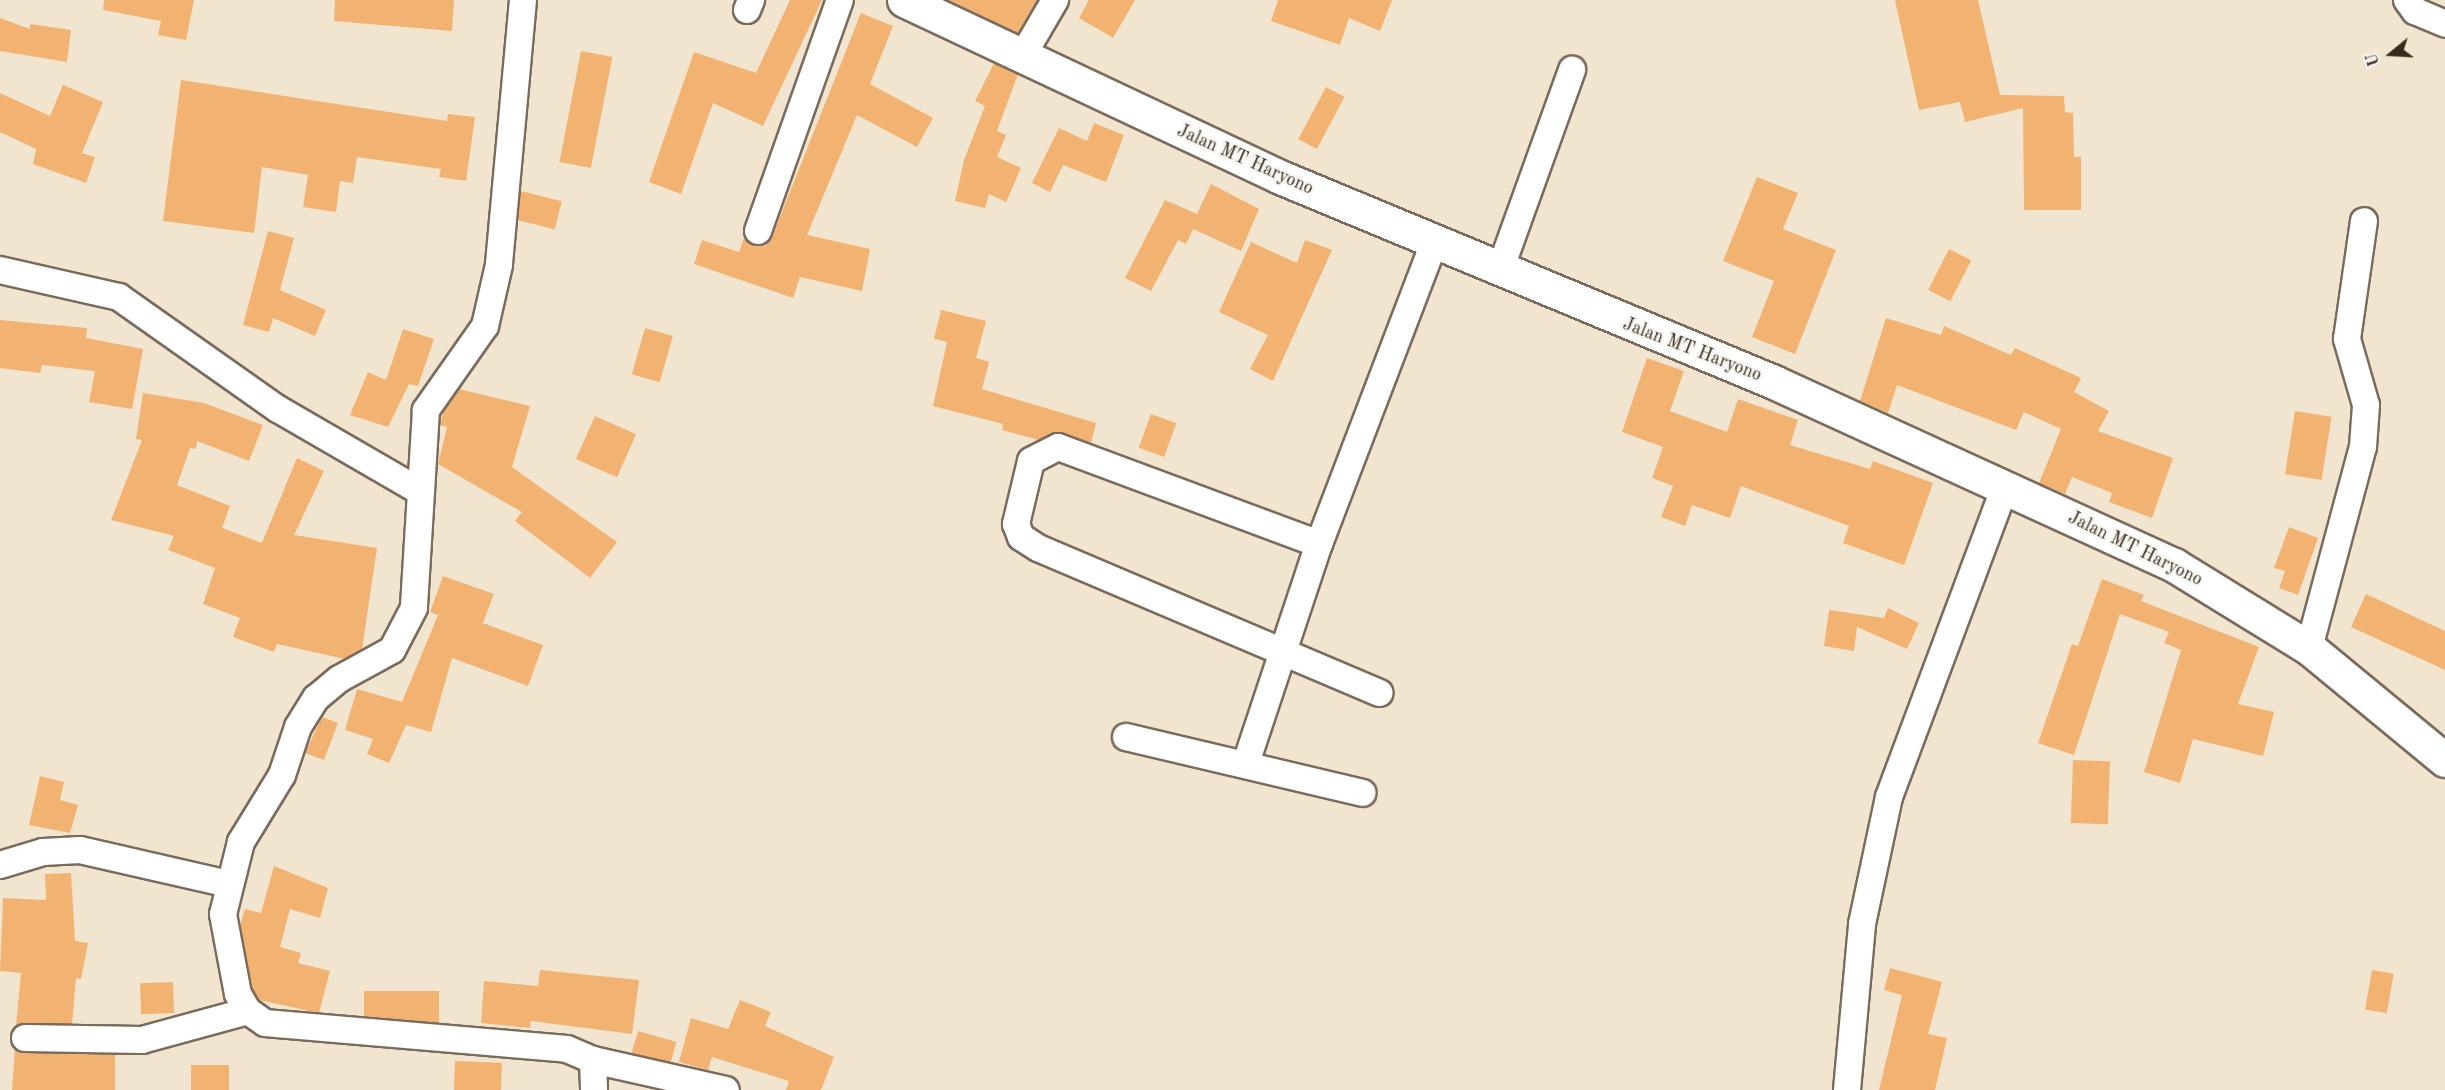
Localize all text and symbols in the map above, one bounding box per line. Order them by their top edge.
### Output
north arrow [2361,24,2421,84]
text: U [2364,51,2383,68]
street label: Jalan MT Haryono [1174,120,1316,200]
street label: Jalan MT Haryono [1620,314,1764,386]
street label: Jalan MT Haryono [2064,507,2206,591]

